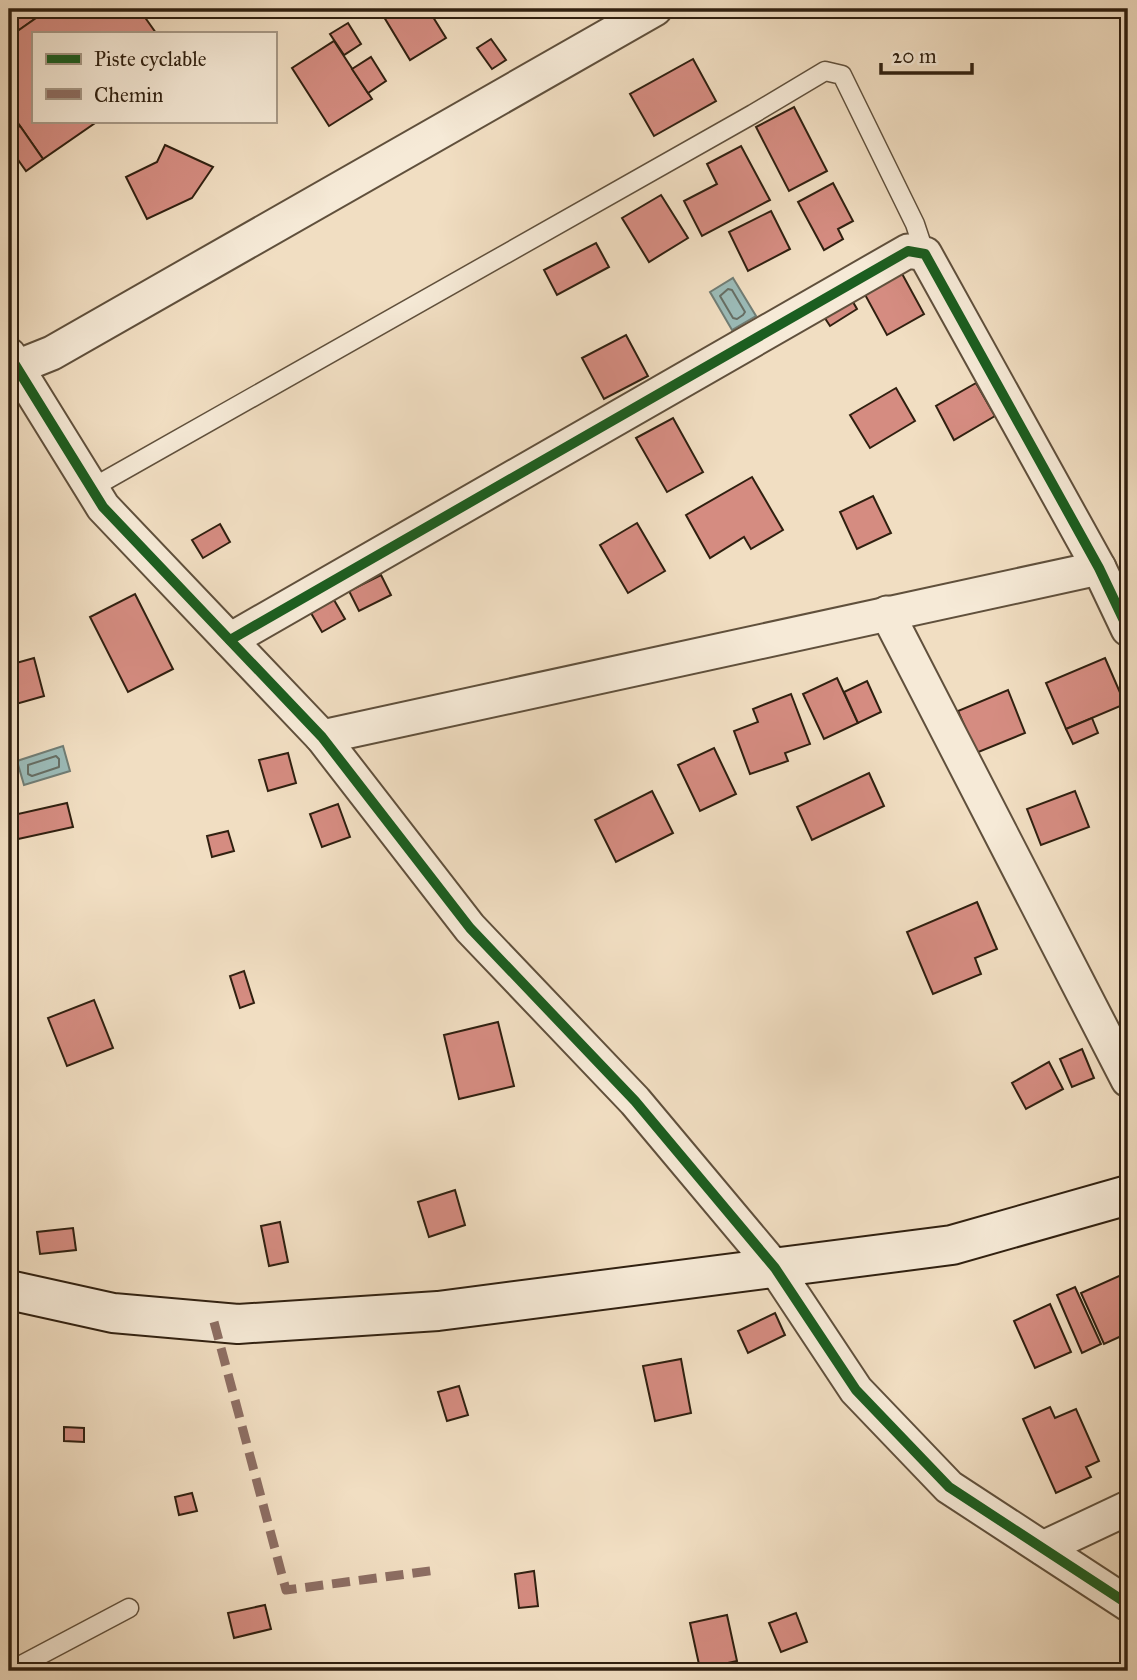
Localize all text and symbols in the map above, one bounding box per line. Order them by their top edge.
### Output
legend [32,32,276,122]
scale bar [881,32,972,76]
text: 20 m [892,43,937,69]
text: Piste cyclable [94,46,207,72]
text: Chemin [94,82,163,108]

